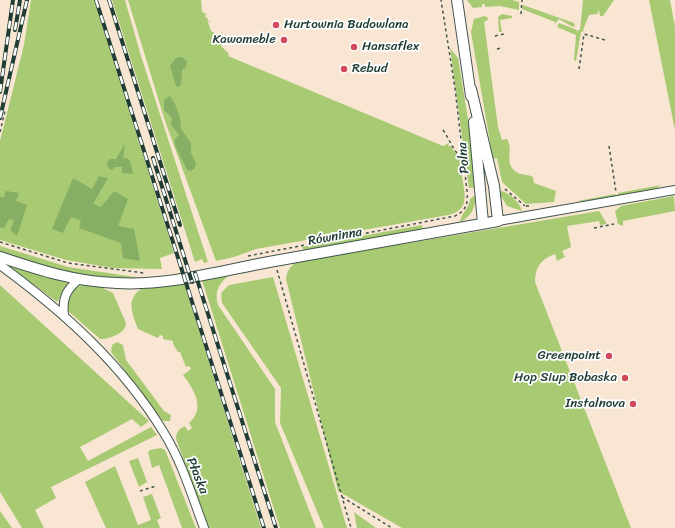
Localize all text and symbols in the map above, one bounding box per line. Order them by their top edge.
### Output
place label: Hurtownia Budowlana [284,17,409,33]
marker: Hurtownia Budowlana [271,20,281,30]
place label: Kawomeble [212,32,276,48]
marker: Kawomeble [279,35,289,45]
place label: Hansaflex [362,39,419,55]
marker: Hansaflex [349,42,359,52]
place label: Rebud [352,61,388,77]
marker: Rebud [339,64,349,74]
street label: Polna [455,142,473,174]
street label: Równinna [307,225,363,249]
place label: Greenpoint [538,348,601,364]
marker: Greenpoint [604,351,614,361]
place label: Hop Siup Bobaska [514,370,617,386]
marker: Hop Siup Bobaska [620,373,630,383]
place label: Instalnova [565,396,625,412]
marker: Instalnova [628,399,638,409]
street label: Płaska [183,455,211,497]

